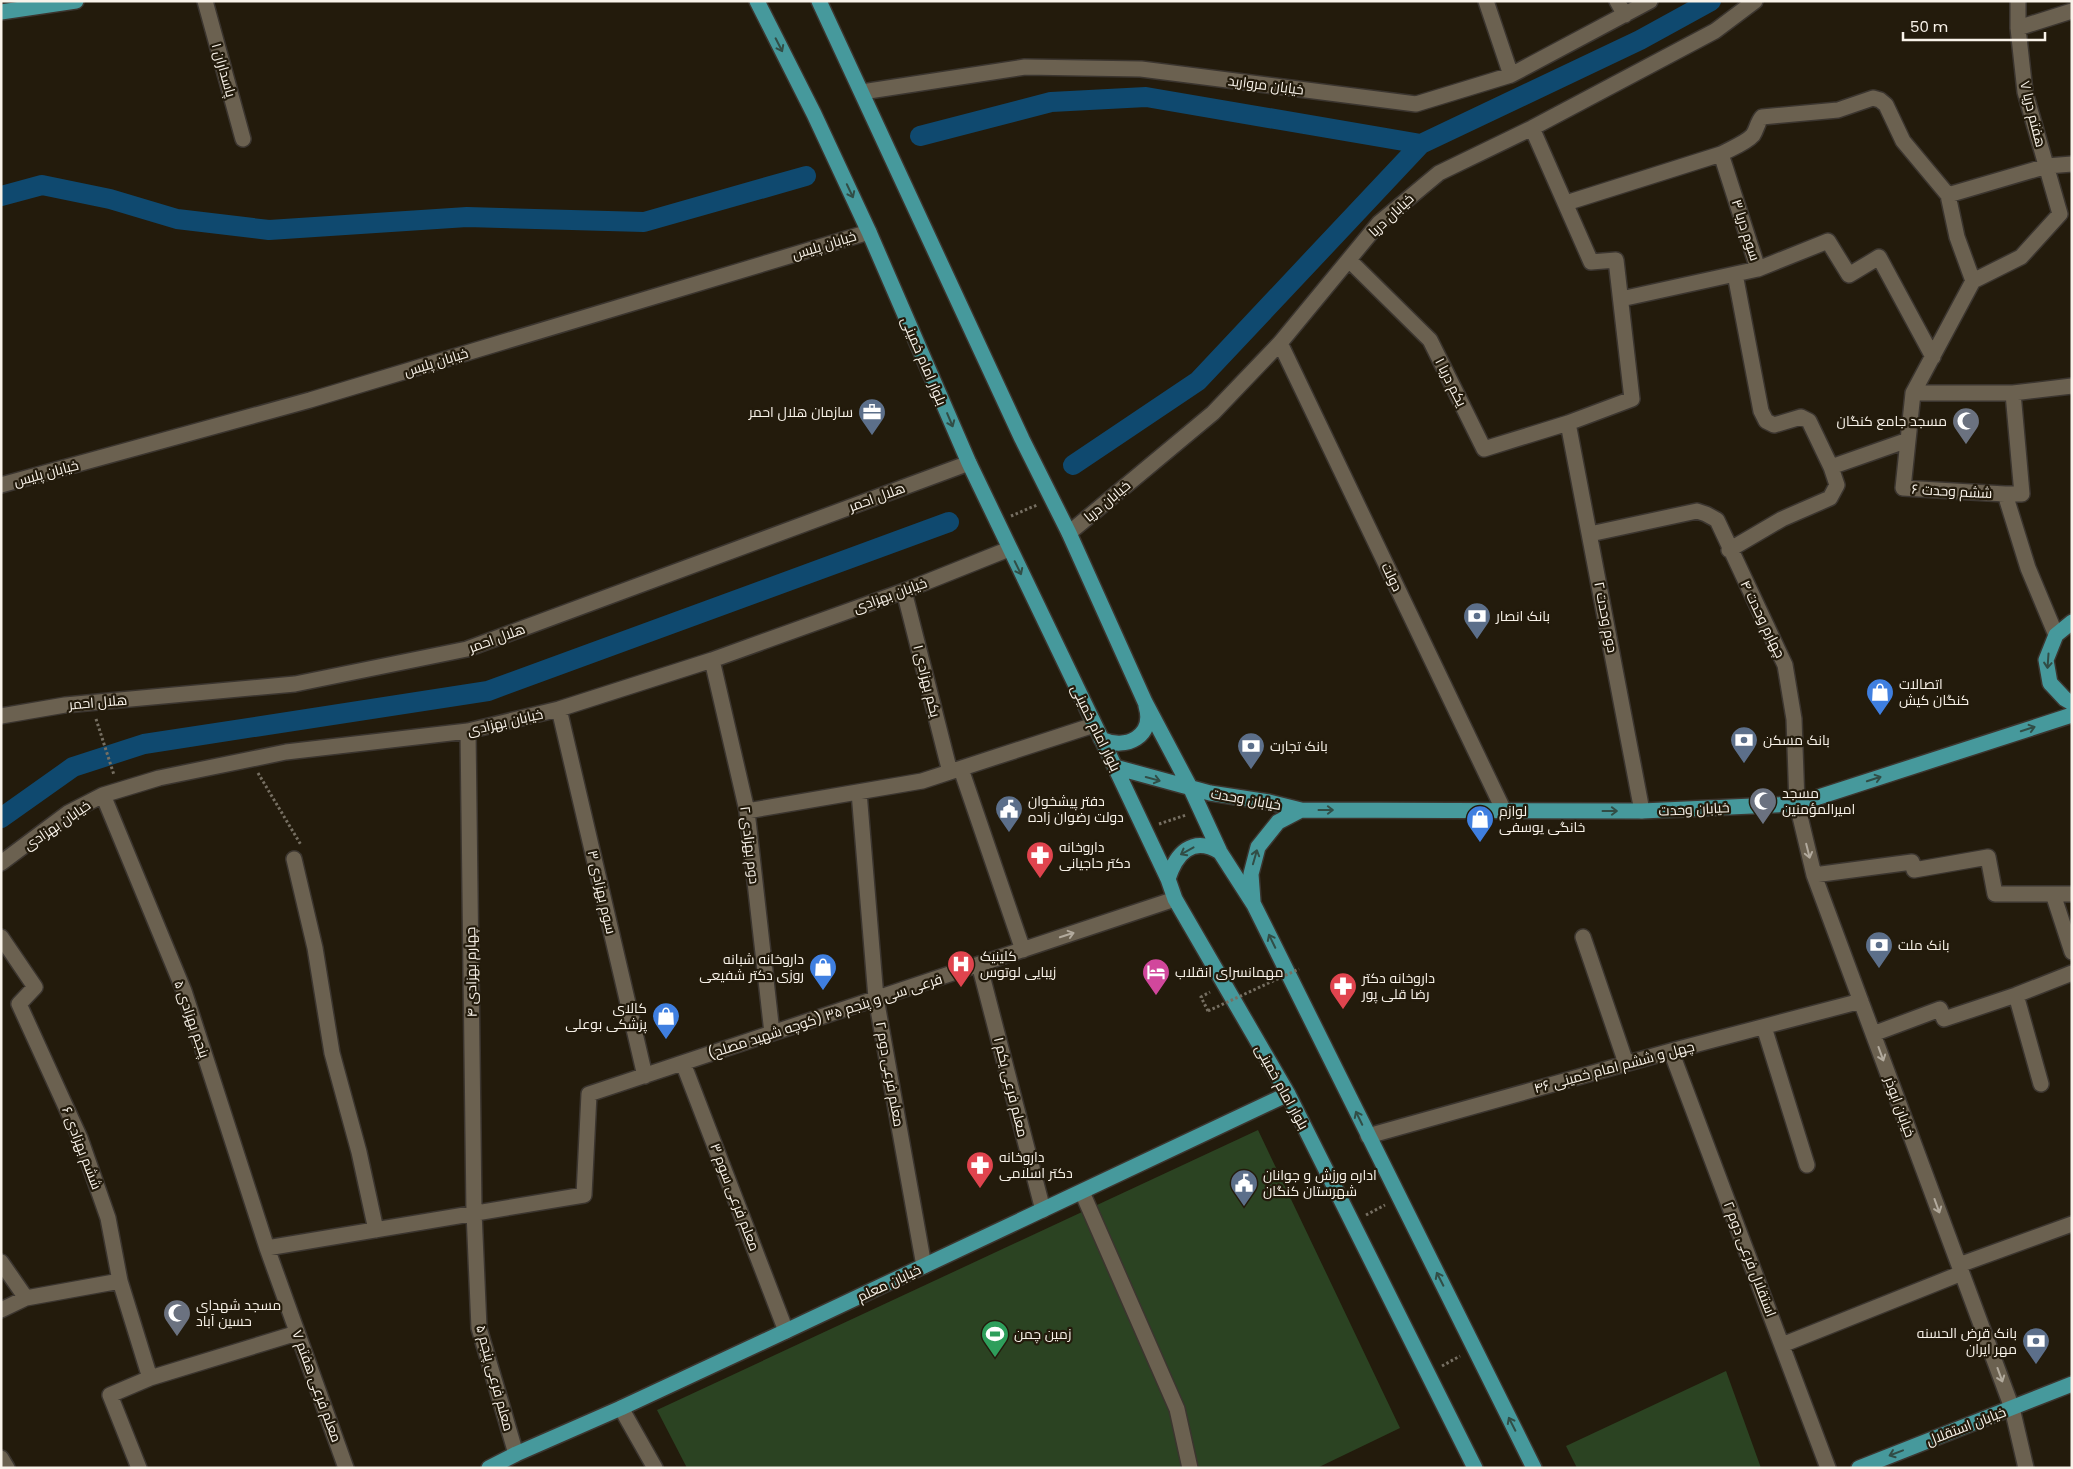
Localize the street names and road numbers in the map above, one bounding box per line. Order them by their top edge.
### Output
street label: پاسداران ۱ [207,41,241,100]
street label: خیابان مروارید [1227,70,1305,100]
street label: هفتم دریا ۷ [2015,79,2051,149]
street label: خیابان دریا [1364,189,1418,241]
street label: سوم دریا ۳ [1727,197,1765,263]
street label: خیابان پلیس [789,226,859,264]
street label: بلوار امام خمینی [896,314,952,408]
street label: خیابان پلیس [401,343,471,381]
street label: یکم دریا ۱ [1430,354,1472,410]
street label: خیابان پلیس [11,455,81,491]
street label: خیابان دریا [1079,476,1135,526]
street label: هلال احمر [845,478,908,517]
street label: ششم وحدت ۶ [1911,479,1993,503]
street label: دولت [1377,559,1407,595]
street label: خیابان بهزادی [850,572,930,618]
street label: چهارم وحدت ۴ [1736,577,1790,661]
street label: دوم وحدت ۲ [1589,580,1623,654]
street label: هلال احمر [465,619,528,658]
street label: یکم بهزادی ۱ [908,643,946,720]
street label: بلوار امام خمینی [1066,681,1126,775]
street label: هلال احمر [67,689,128,715]
street label: خیابان بهزادی [465,704,545,740]
street label: خیابان وحدت [1209,783,1283,815]
street label: خیابان بهزادی [19,795,95,855]
street label: خیابان وحدت [1658,797,1730,821]
street label: دوم بهزادی ۲ [735,805,765,885]
street label: سوم بهزادی ۳ [583,848,621,936]
street label: چهارم بهزادی ۴ [460,927,482,1017]
street label: فرعی سی و پنجم ۳۵ (کوچه شهید مصلح) [705,969,945,1063]
street label: پنجم بهزادی ۵ [169,977,215,1061]
street label: معلم فرعی دوم ۲ [871,1020,909,1128]
street label: معلم فرعی یکم ۱ [989,1035,1033,1139]
street label: چهل و ششم امام خمینی ۴۶ [1532,1036,1696,1098]
street label: بلوار امام خمینی [1250,1041,1314,1133]
street label: خیابان ابوذر [1879,1073,1920,1140]
street label: ششم بهزادی ۶ [57,1104,107,1192]
street label: معلم فرعی سوم ۳ [705,1140,765,1254]
street label: استقلال فرعی دوم ۲ [1719,1198,1781,1320]
street label: خیابان معلم [854,1259,924,1307]
street label: معلم فرعی پنجم ۵ [471,1323,519,1433]
street label: معلم فرعی هفتم ۷ [287,1327,347,1445]
street label: خیابان استقلال [1923,1402,2009,1450]

